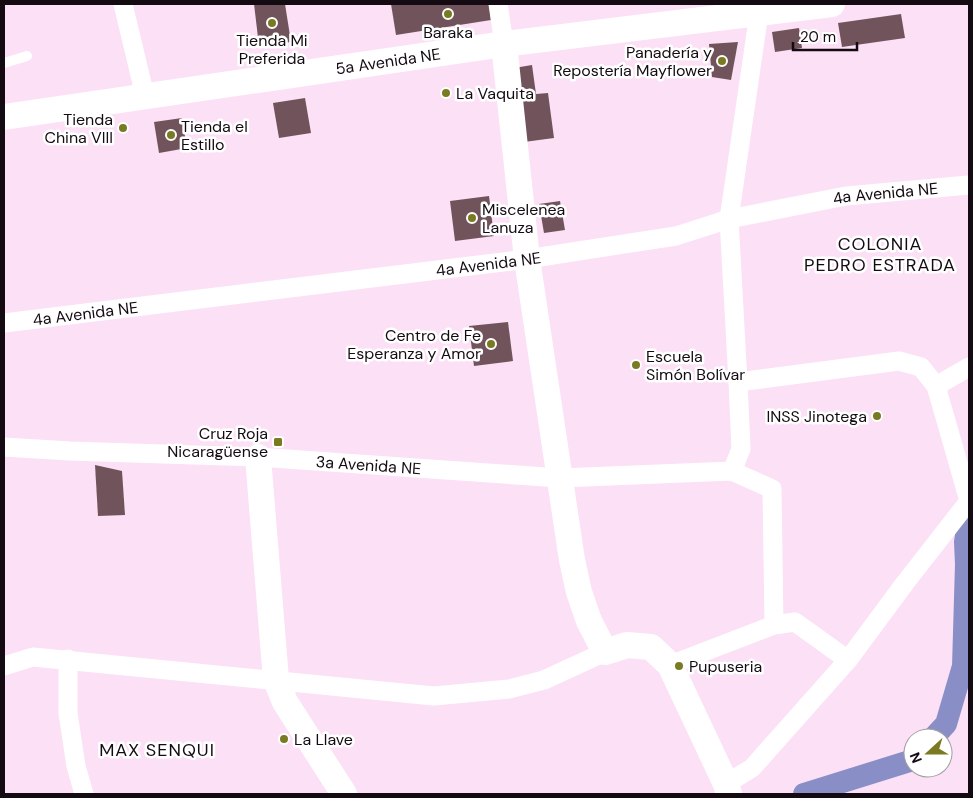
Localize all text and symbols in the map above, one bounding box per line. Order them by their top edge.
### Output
marker: Baraka [442,8,454,20]
marker: Tienda Mi Preferida [266,17,278,29]
scale bar [793,20,857,52]
place label: Baraka [423,22,473,43]
text: 20 m [800,27,836,47]
place label: Tienda Mi Preferida [236,30,308,69]
place label: Panadería y Repostería Mayflower [553,42,712,81]
street label: 5a Avenida NE [334,43,442,79]
marker: Panadería y Repostería Mayflower [716,55,728,67]
place label: La Vaquita [456,83,534,104]
marker: La Vaquita [440,87,452,99]
place label: Tienda China VIII [44,109,113,148]
place label: Tienda el Estillo [181,116,248,155]
marker: Tienda China VIII [117,122,129,134]
marker: Tienda el Estillo [165,129,177,141]
street label: 4a Avenida NE [831,177,939,209]
place label: Miscelenea Lanuza [482,199,565,238]
marker: Miscelenea Lanuza [466,212,478,224]
district label: COLONIA PEDRO ESTRADA [804,232,956,277]
street label: 4a Avenida NE [435,246,542,281]
street label: 4a Avenida NE [32,296,139,330]
place label: Centro de Fe Esperanza y Amor [347,325,481,364]
marker: Centro de Fe Esperanza y Amor [485,338,497,350]
place label: Escuela Simón Bolívar [646,346,745,385]
marker: Escuela Simón Bolívar [630,359,642,371]
place label: INSS Jinotega [766,406,867,427]
marker: INSS Jinotega [871,410,883,422]
place label: Cruz Roja Nicaragüense [167,423,268,462]
marker: Cruz Roja Nicaragüense [272,436,284,448]
street label: 3a Avenida NE [315,451,422,479]
place label: Pupuseria [689,656,762,677]
marker: Pupuseria [673,660,685,672]
north arrow [903,728,953,778]
place label: La Llave [294,729,353,750]
marker: La Llave [278,733,290,745]
district label: MAX SENQUI [99,738,215,762]
text: N [906,750,926,766]

